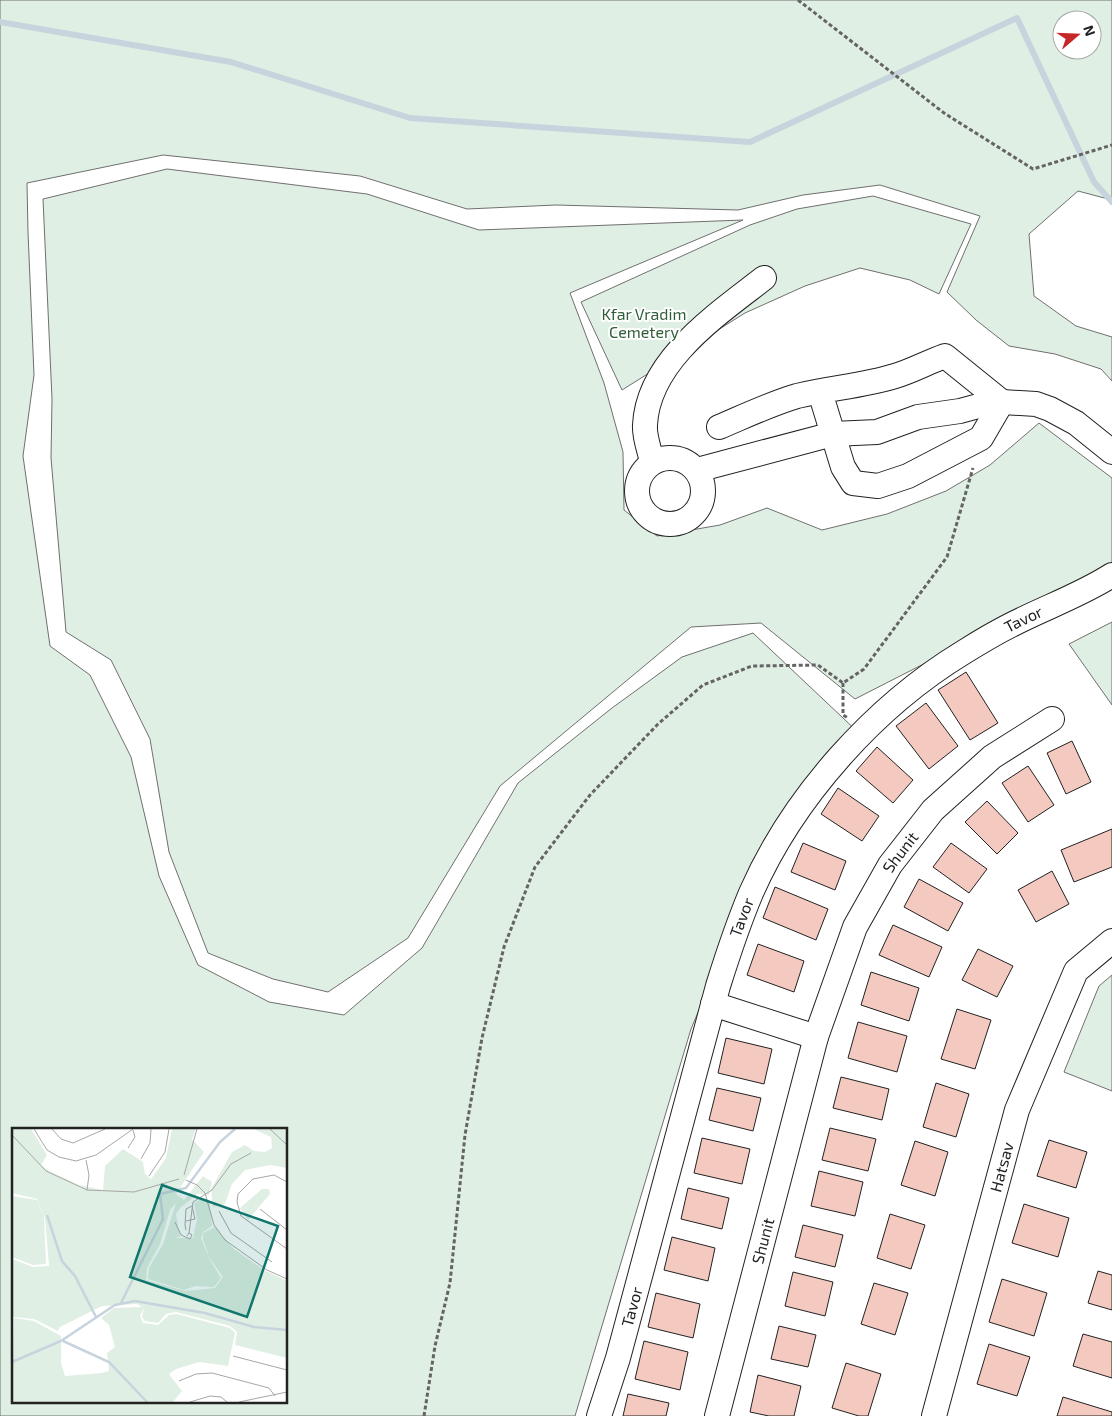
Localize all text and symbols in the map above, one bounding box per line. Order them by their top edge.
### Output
north arrow [1052,10,1102,60]
text: N [1080,23,1099,38]
park label: Kfar Vradim Cemetery [601,304,687,341]
street label: Tavor [1001,601,1046,636]
street label: Shunit [878,828,922,876]
street label: Tavor [725,894,757,939]
inset map [12,1128,288,1404]
street label: Hatsav [985,1139,1017,1194]
street label: Shunit [747,1216,777,1266]
street label: Tavor [617,1284,646,1329]

